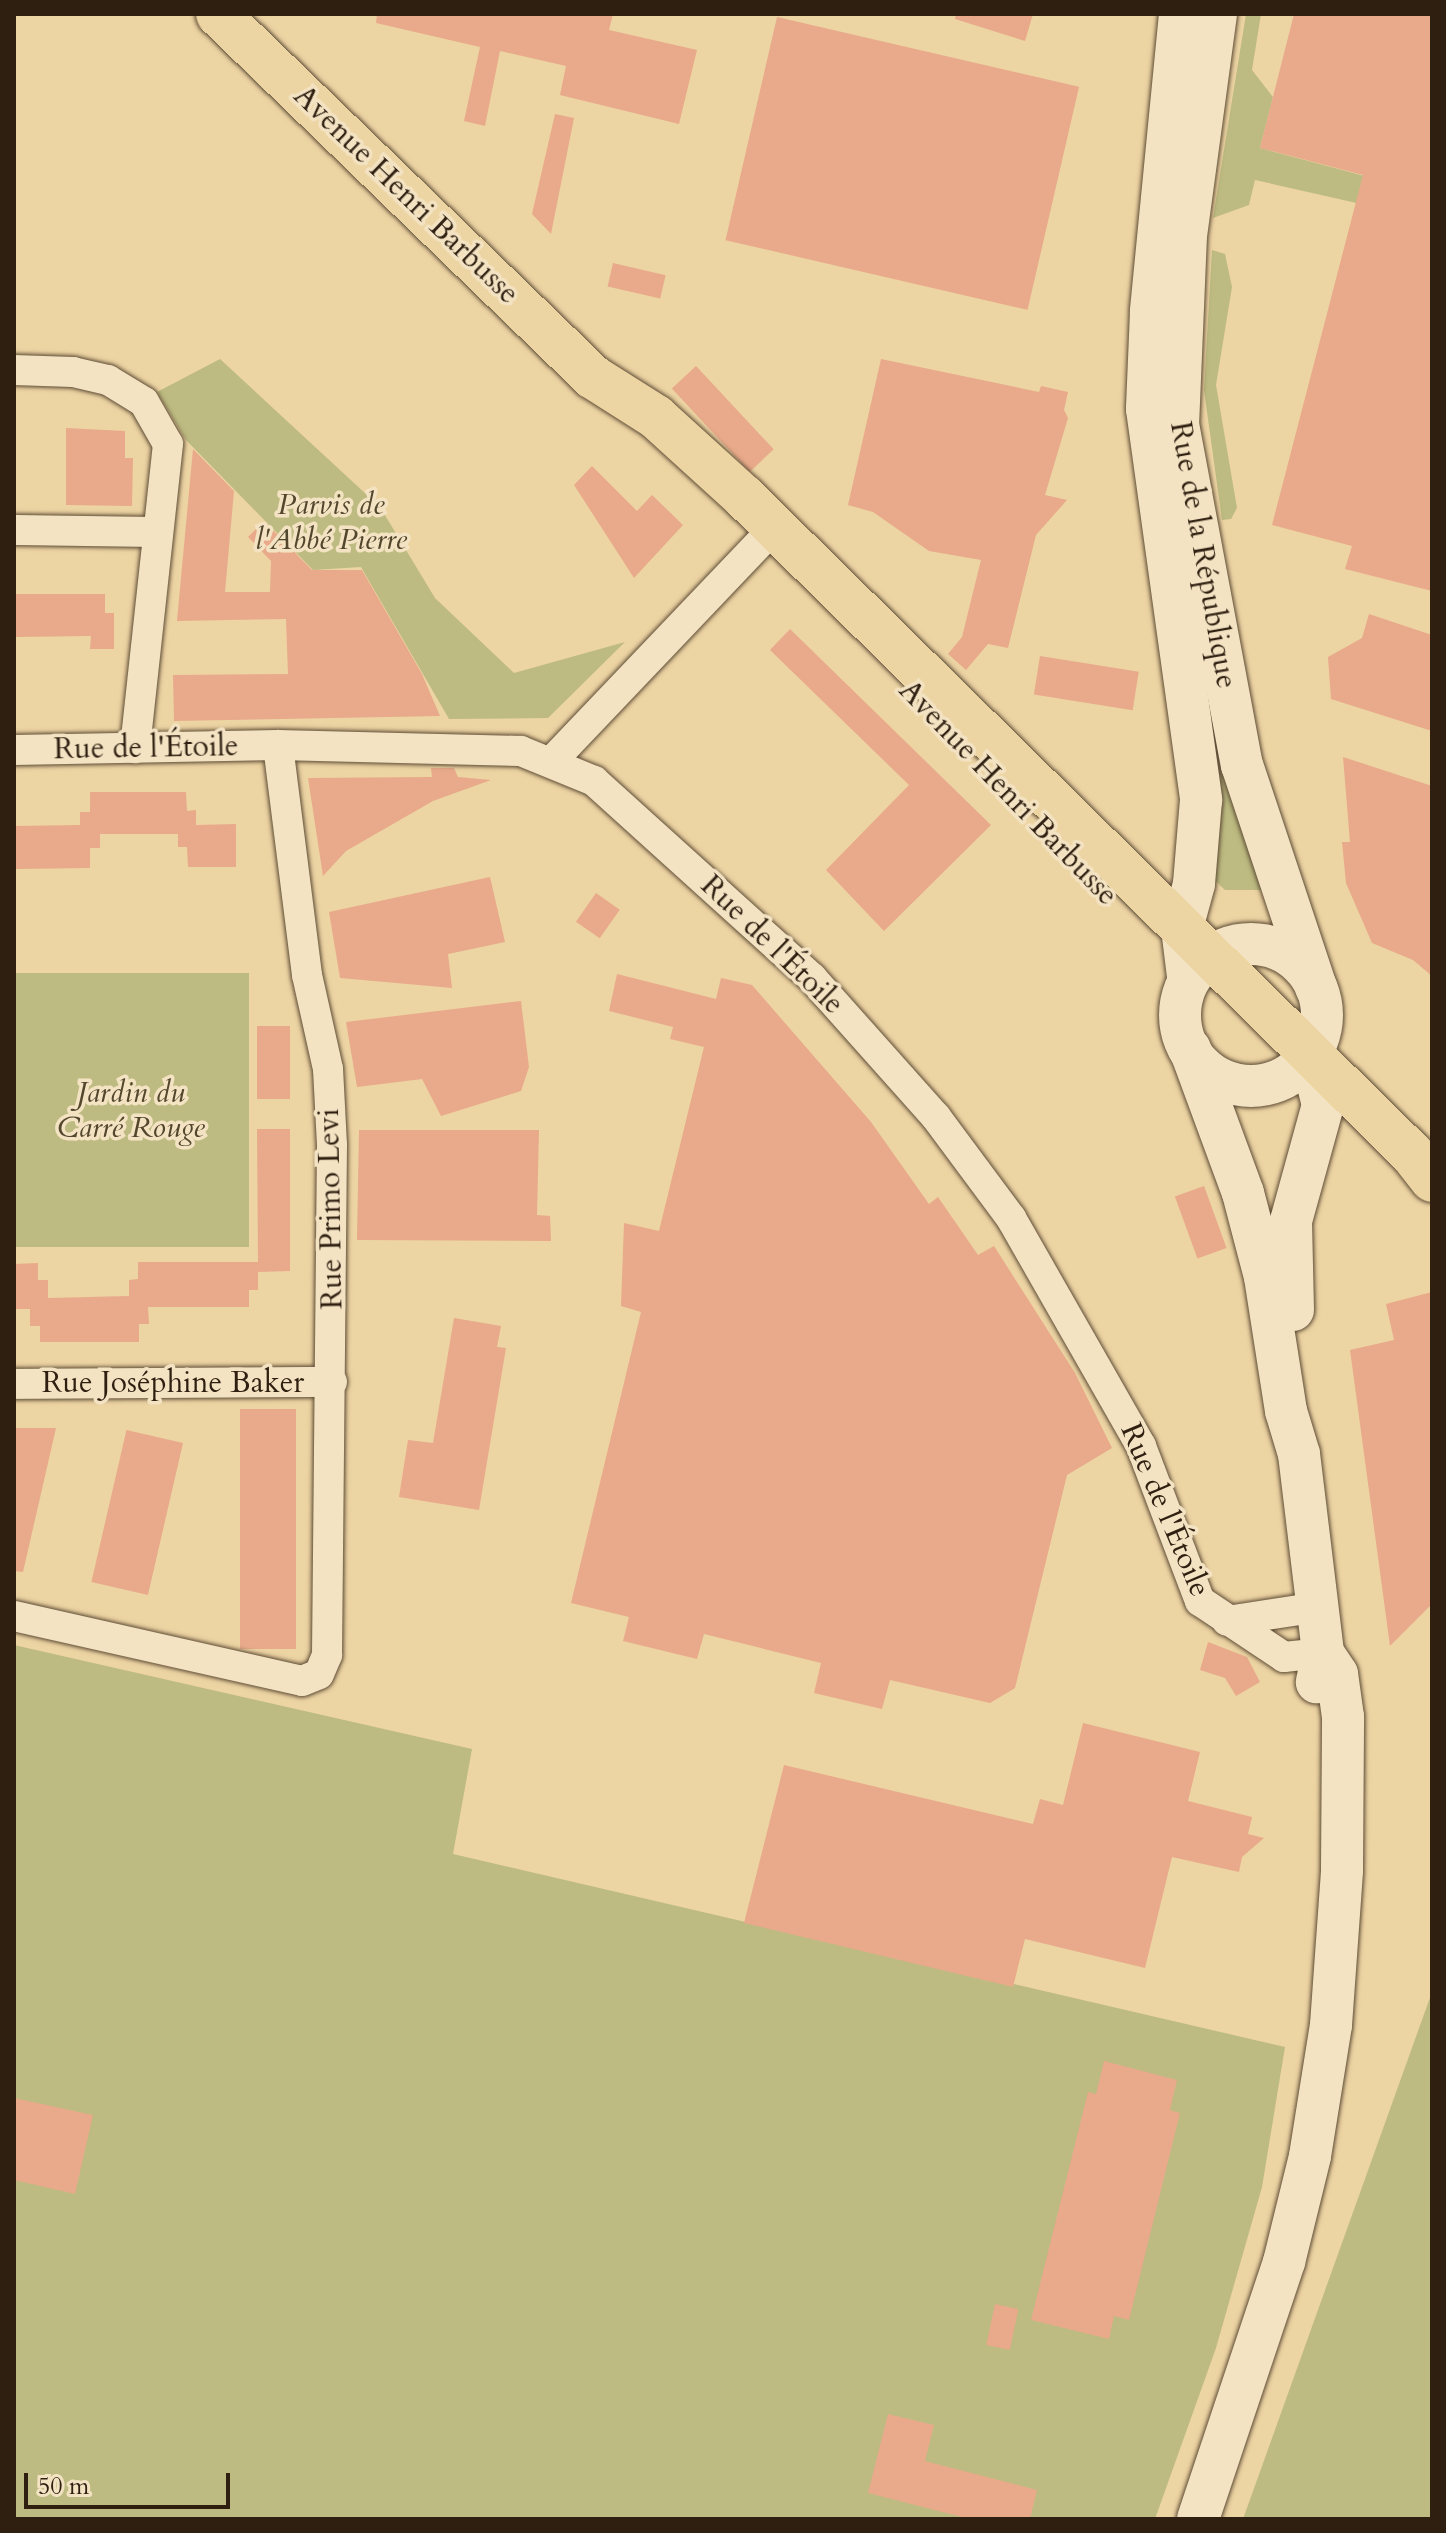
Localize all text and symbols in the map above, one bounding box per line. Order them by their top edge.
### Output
street label: Avenue Henri Barbusse [286,78,526,312]
street label: Rue de la République [1162,419,1244,691]
park label: Parvis de l'Abbé Pierre [255,487,407,558]
street label: Avenue Henri Barbusse [891,673,1125,913]
street label: Rue de l'Étoile [53,728,239,768]
street label: Rue de l'Étoile [693,868,851,1022]
park label: Jardin du Carré Rouge [57,1075,205,1146]
street label: Rue Primo Levi [311,1108,351,1310]
street label: Rue Joséphine Baker [42,1365,304,1401]
street label: Rue de l'Étoile [1112,1418,1218,1602]
scale bar [28,2457,234,2507]
text: 50 m [38,2470,89,2503]

